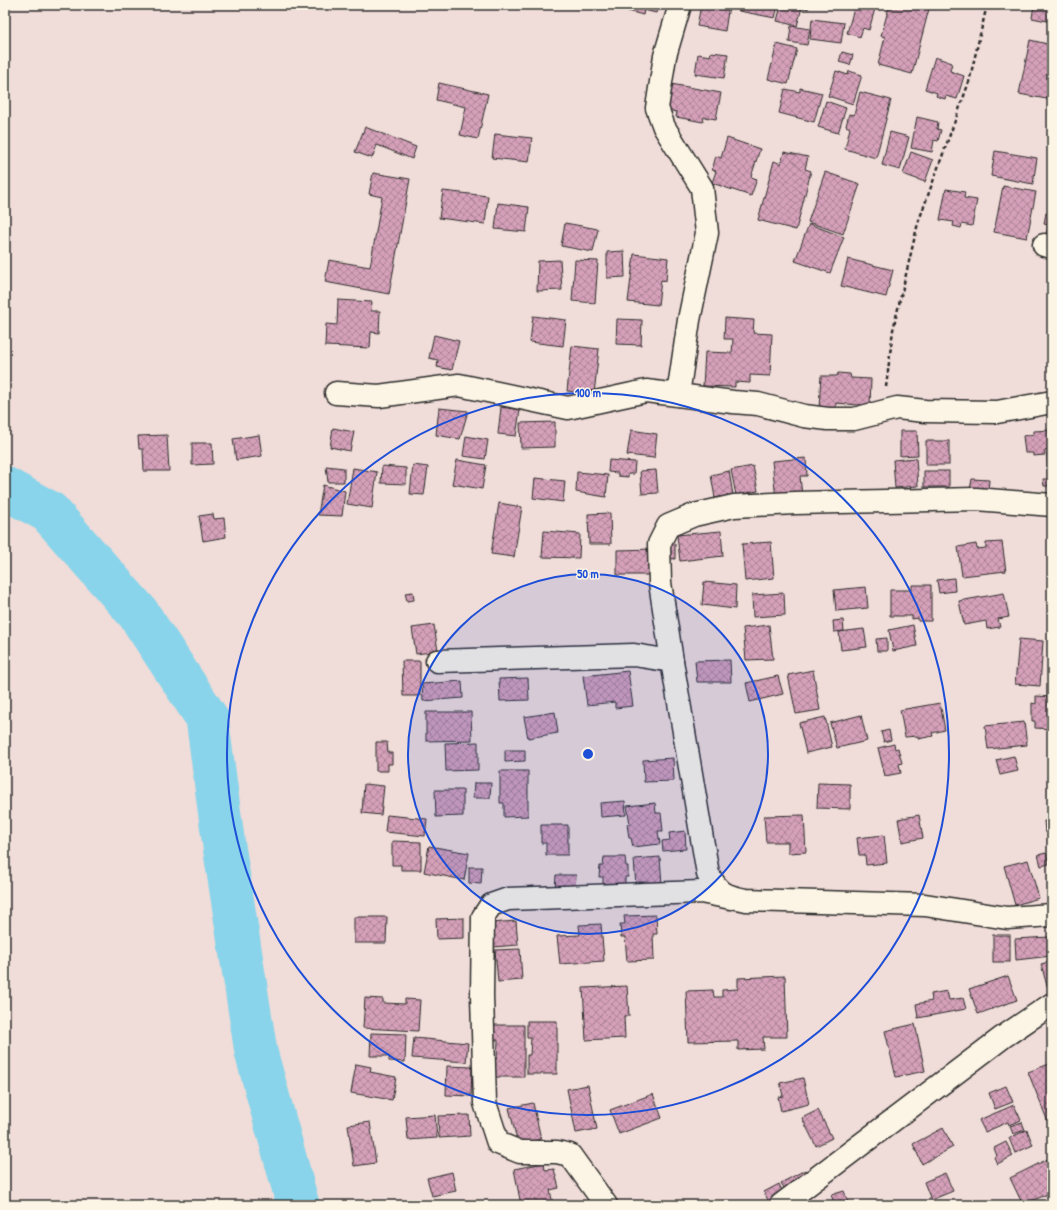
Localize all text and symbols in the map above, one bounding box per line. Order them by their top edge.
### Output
text: 100 m [575,384,601,401]
text: 50 m [577,565,599,582]
centre of rings [581,747,595,761]

